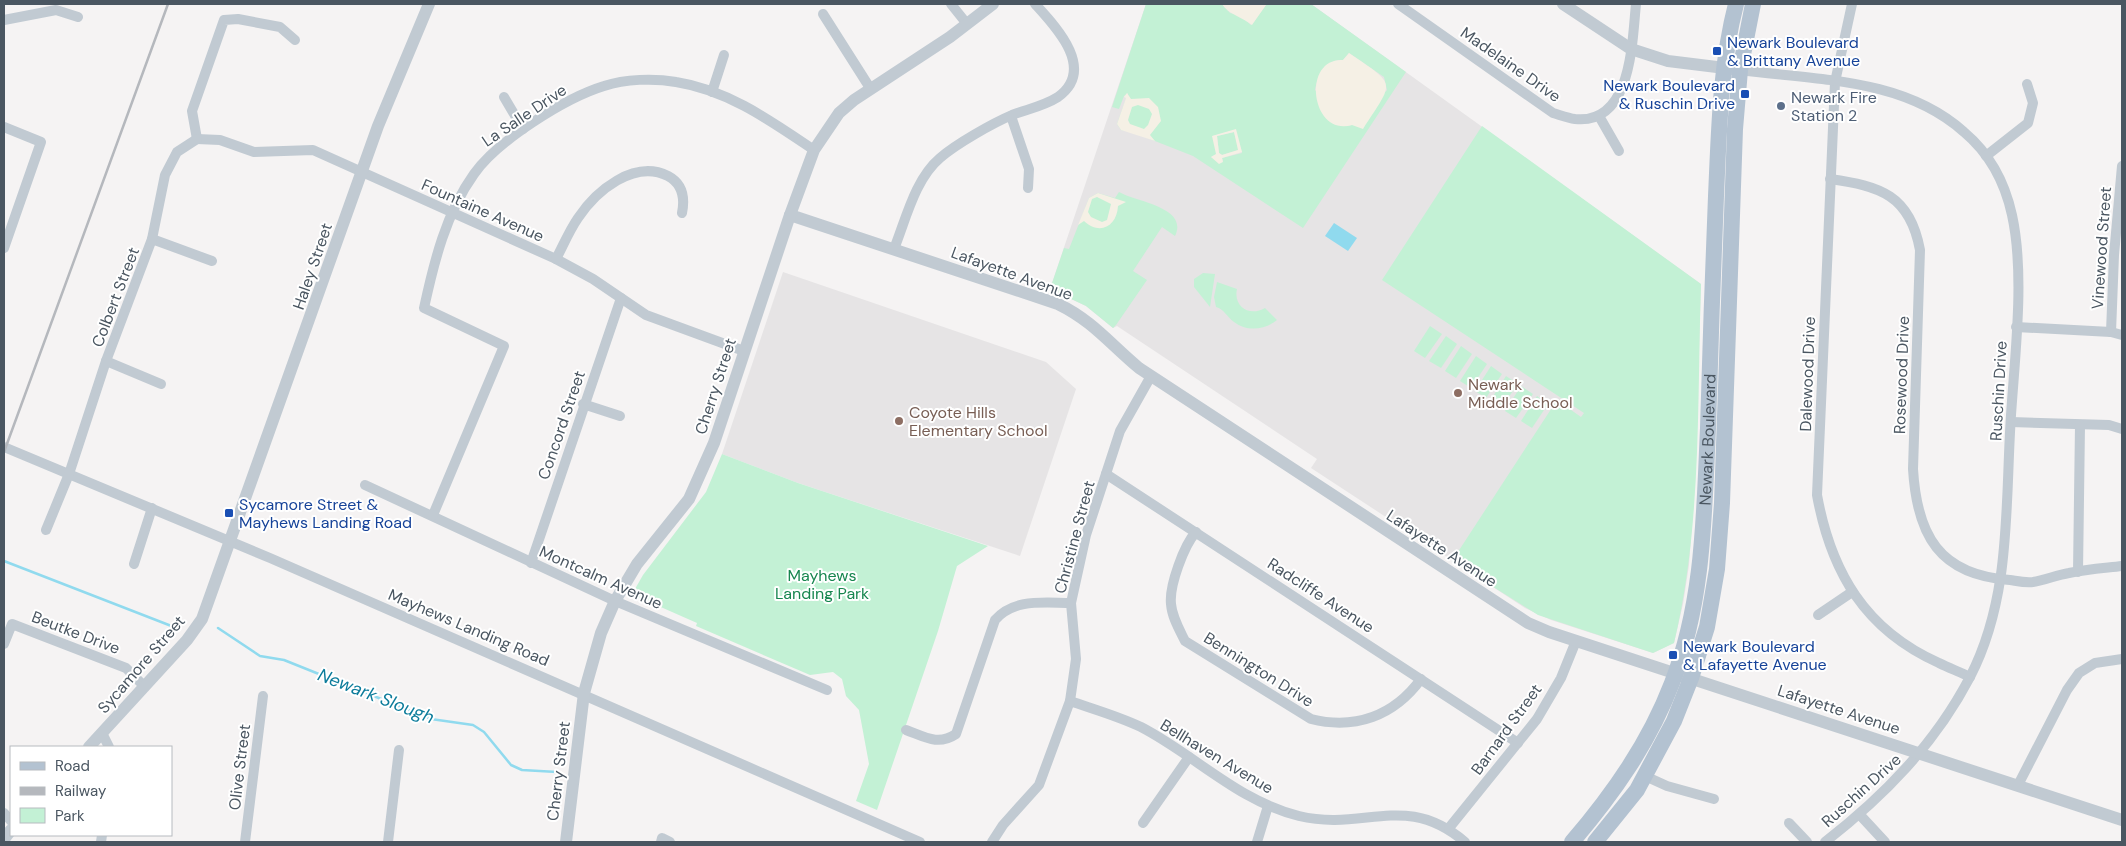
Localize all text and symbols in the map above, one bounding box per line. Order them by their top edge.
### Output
street label: Madelaine Drive [1456,22,1565,107]
place label: Newark Boulevard & Brittany Avenue [1727,32,1860,71]
marker: Newark Boulevard & Brittany Avenue [1711,45,1723,57]
place label: Newark Boulevard & Ruschin Drive [1603,75,1735,114]
street label: La Salle Drive [478,79,571,151]
place label: Newark Fire Station 2 [1791,87,1877,126]
marker: Newark Boulevard & Ruschin Drive [1739,88,1751,100]
marker: Newark Fire Station 2 [1775,100,1787,112]
street label: Fountaine Avenue [418,174,547,247]
street label: Vinewood Street [2087,186,2116,310]
street label: Haley Street [288,220,337,312]
street label: Lafayette Avenue [948,242,1075,305]
street label: Colbert Street [87,244,144,350]
street label: Rosewood Drive [1889,315,1914,435]
street label: Dalewood Drive [1795,316,1820,432]
street label: Cherry Street [690,335,741,437]
street label: Ruschin Drive [1985,340,2012,442]
street label: Concord Street [533,368,590,482]
street label: Newark Boulevard [1695,373,1721,506]
place label: Newark Middle School [1468,374,1572,413]
marker: Newark Middle School [1452,387,1464,399]
place label: Coyote Hills Elementary School [909,402,1047,441]
marker: Coyote Hills Elementary School [893,415,905,427]
street label: Christine Street [1049,478,1100,596]
place label: Sycamore Street & Mayhews Landing Road [239,494,412,533]
street label: Lafayette Avenue [1382,505,1501,592]
marker: Sycamore Street & Mayhews Landing Road [223,507,235,519]
street label: Montcalm Avenue [536,541,666,614]
street label: Radcliffe Avenue [1263,553,1378,638]
park label: Mayhews Landing Park [775,565,869,604]
street label: Mayhews Landing Road [385,584,553,671]
street label: Beutke Drive [29,606,123,659]
street label: Sycamore Street [93,611,190,718]
street label: Bennington Drive [1200,627,1318,712]
place label: Newark Boulevard & Lafayette Avenue [1683,636,1827,675]
marker: Newark Boulevard & Lafayette Avenue [1667,649,1679,661]
water label: Newark Slough [314,663,438,729]
street label: Barnard Street [1466,680,1546,779]
street label: Lafayette Avenue [1775,680,1903,739]
street label: Bellhaven Avenue [1156,714,1277,798]
street label: Cherry Street [542,720,575,822]
street label: Olive Street [224,723,255,811]
legend [10,746,172,836]
street label: Ruschin Drive [1817,749,1906,832]
text: Road [55,756,90,776]
text: Railway [55,781,107,801]
text: Park [55,806,85,826]

